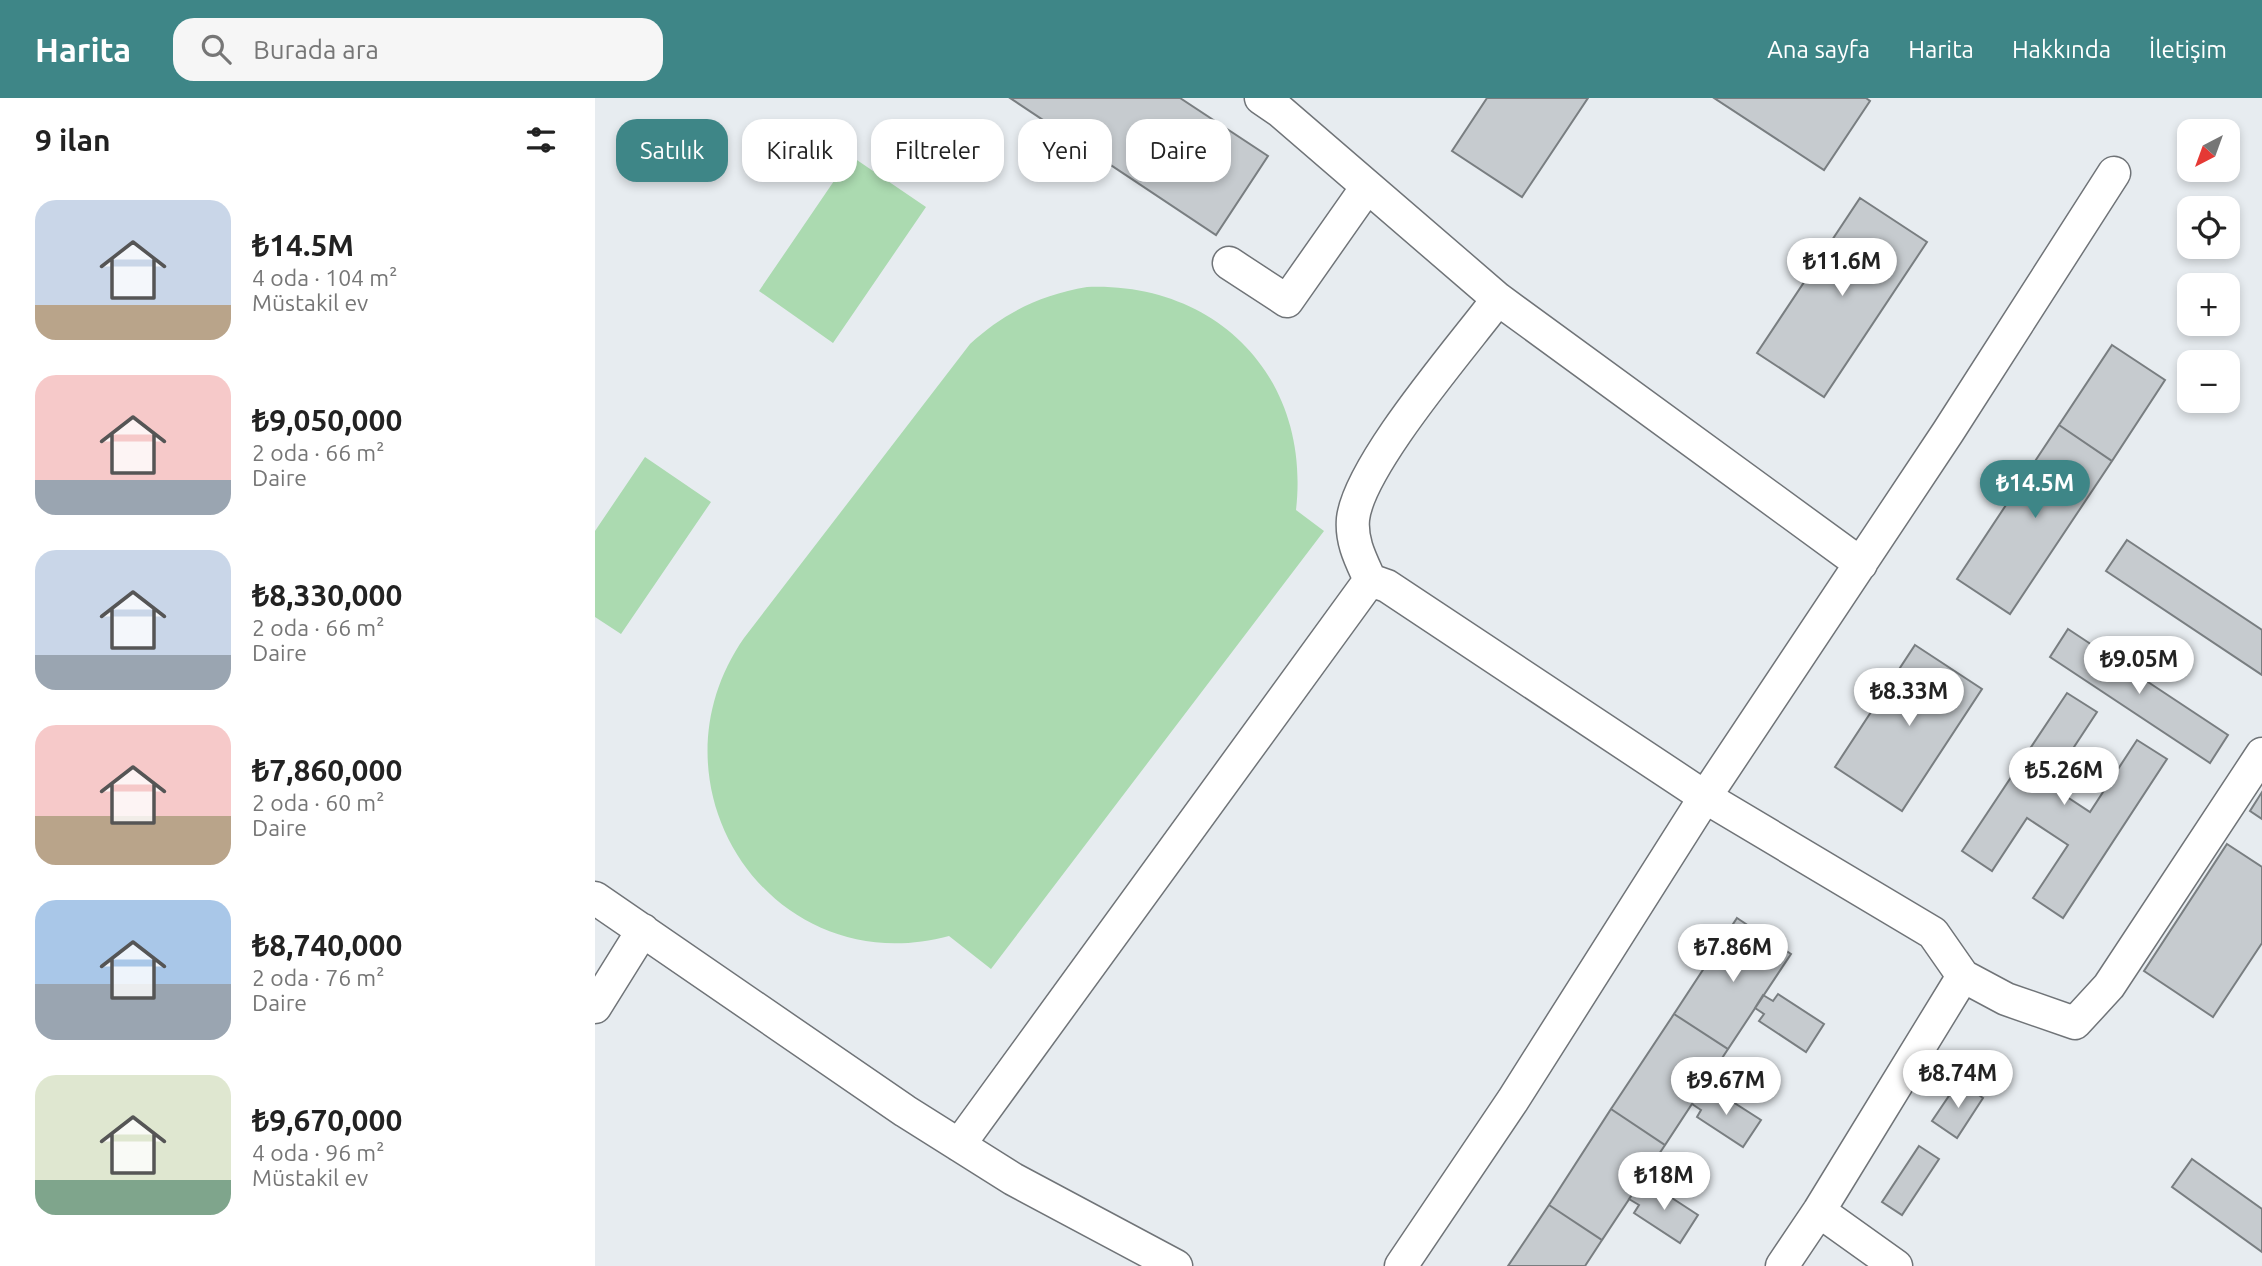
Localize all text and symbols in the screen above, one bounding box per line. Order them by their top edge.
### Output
search box [173,18,663,81]
icon: search [197,30,235,68]
text: Harita [35,31,131,68]
text: Burada ara [253,35,379,64]
text: Ana sayfa [1767,36,1870,63]
text: Harita [1908,36,1974,63]
text: Hakkında [2012,36,2111,63]
text: İletişim [2149,36,2227,63]
chip: Satılık [616,119,728,182]
chip: Kiralık [742,119,857,182]
chip: Filtreler [871,119,1004,182]
chip: Yeni [1018,119,1112,182]
chip: Daire [1126,119,1231,182]
north arrow [2177,119,2240,182]
map controls [2177,119,2240,413]
icon: filters [522,121,560,159]
text: 9 ilan [35,123,111,157]
button: locate [2177,196,2240,259]
icon: home [91,228,175,312]
text: ₺14.5M [252,228,354,262]
pin: ₺11.6M [1785,238,1899,298]
text: ₺11.6M [1803,248,1881,273]
text: 4 oda · 104 m² [252,265,397,290]
button: + [2177,273,2240,336]
text: Müstakil ev [252,290,368,315]
button: − [2177,350,2240,413]
icon: home [91,403,175,487]
text: ₺9,050,000 [252,403,402,437]
text: 2 oda · 66 m² [252,440,384,465]
pin: ₺14.5M [1978,460,2092,520]
text: Daire [252,465,307,490]
text: ₺14.5M [1996,470,2074,495]
icon: home [91,578,175,662]
text: ₺8,330,000 [252,578,402,612]
text: 2 oda · 66 m² [252,615,384,640]
pin: ₺9.05M [2082,636,2196,696]
text: Daire [252,640,307,665]
text: ₺9.05M [2100,646,2178,671]
pin: ₺8.33M [1852,668,1966,728]
text: ₺8.33M [1870,678,1948,703]
pin: ₺5.26M [2007,748,2121,807]
icon: home [91,753,175,837]
text: ₺7,860,000 [252,753,402,787]
text: ₺5.26M [2025,757,2103,782]
text: 2 oda · 60 m² [252,790,384,815]
text: Daire [252,815,307,840]
pin: ₺7.86M [1676,924,1790,984]
icon: home [91,928,175,1012]
text: ₺8,740,000 [252,928,402,962]
text: ₺7.86M [1694,934,1772,959]
text: 2 oda · 76 m² [252,965,384,990]
text: Daire [252,990,307,1015]
pin: ₺8.74M [1901,1051,2015,1110]
pin: ₺9.67M [1669,1058,1783,1117]
text: ₺8.74M [1919,1060,1997,1085]
text: ₺9.67M [1687,1067,1765,1092]
icon: home [91,1103,175,1187]
text: ₺9,670,000 [252,1103,402,1137]
text: 4 oda · 96 m² [252,1140,384,1165]
pin: ₺18M [1623,1152,1705,1212]
text: ₺18M [1634,1162,1694,1187]
text: Müstakil ev [252,1165,368,1190]

